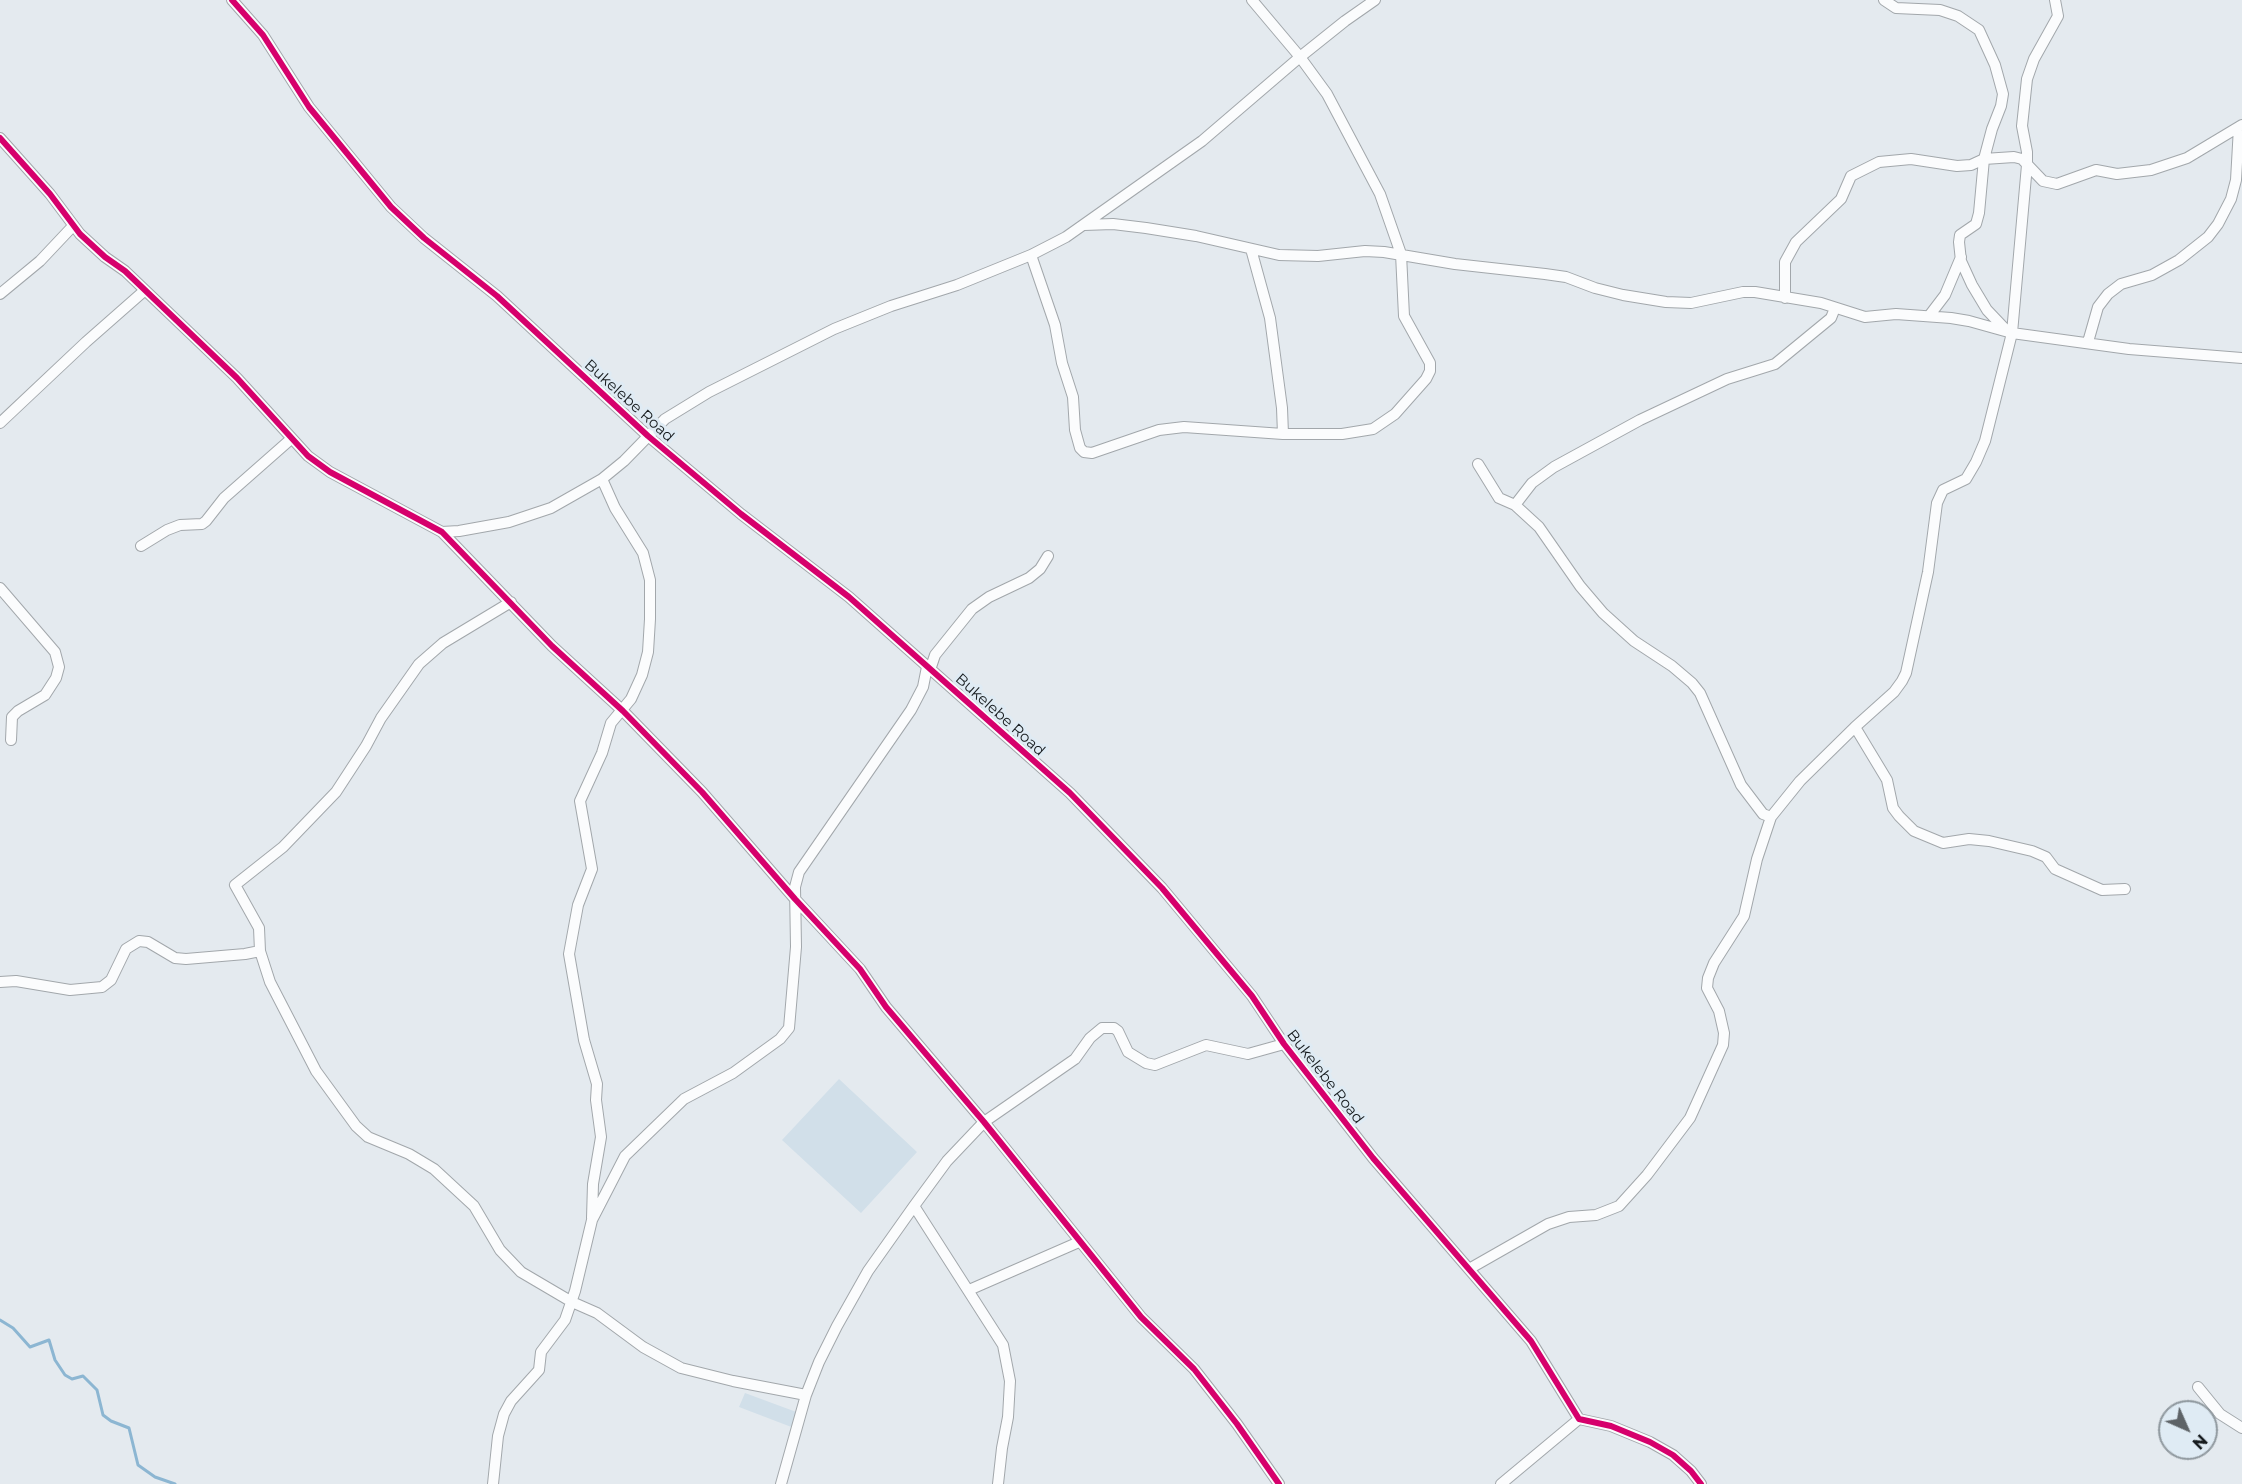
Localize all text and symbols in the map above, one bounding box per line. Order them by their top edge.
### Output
street label: Bukelebe Road [580,356,678,446]
street label: Bukelebe Road [951,670,1049,760]
street label: Bukelebe Road [1283,1026,1367,1128]
north arrow [2158,1400,2218,1460]
text: N [2188,1430,2211,1453]

